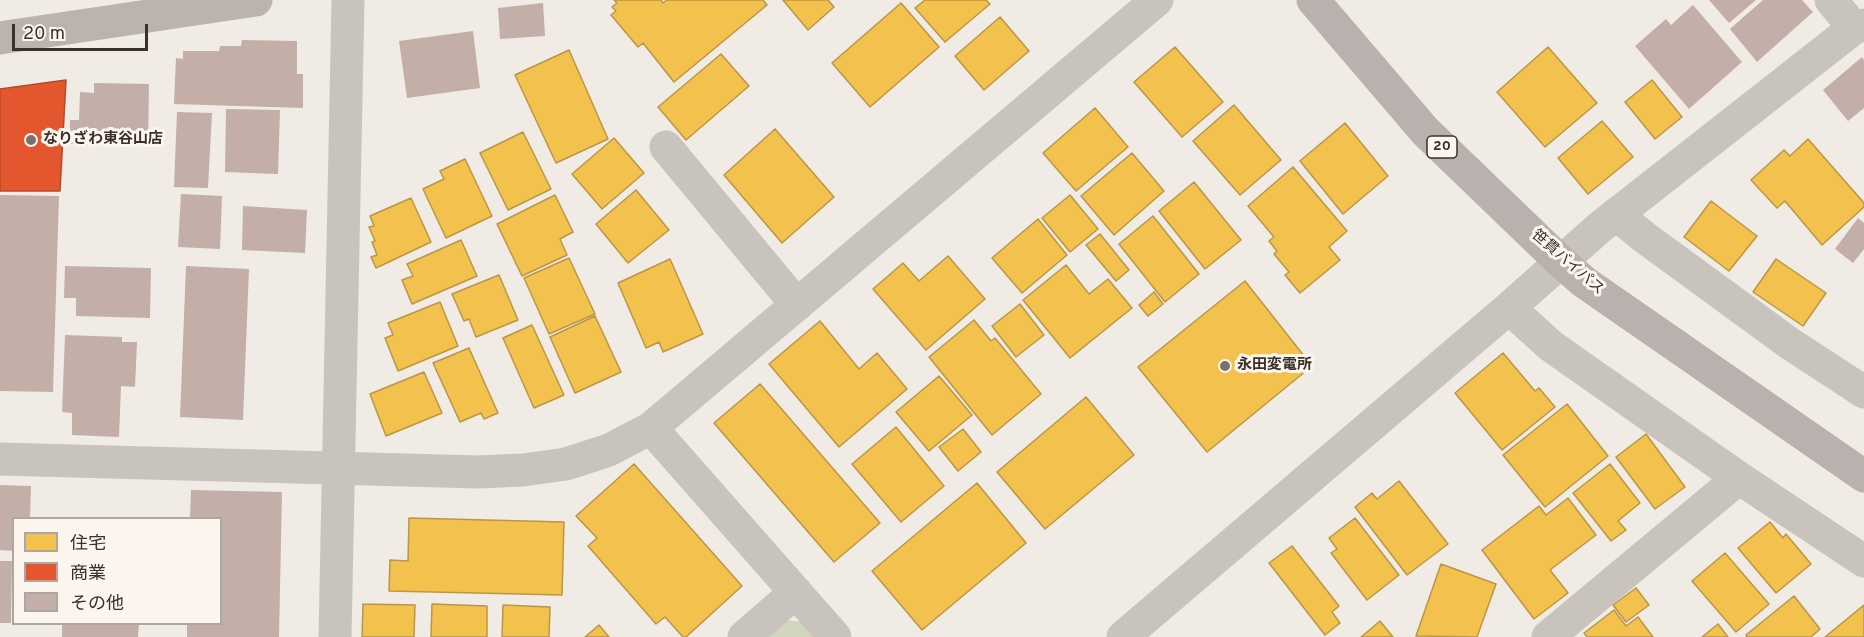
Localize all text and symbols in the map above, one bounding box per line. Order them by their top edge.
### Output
scale bar [15,12,152,50]
text: 20 m [23,23,65,46]
place label: なりざわ東谷山店 [43,131,163,149]
marker: なりざわ東谷山店 [24,133,38,147]
road number: 20 [1427,136,1457,158]
street label: 笹貫バイパス [1527,227,1607,299]
place label: 永田変電所 [1237,357,1312,375]
marker: 永田変電所 [1218,359,1232,373]
legend [12,517,222,625]
text: 住宅 [70,533,106,556]
text: 商業 [70,563,106,586]
text: その他 [70,593,124,616]

